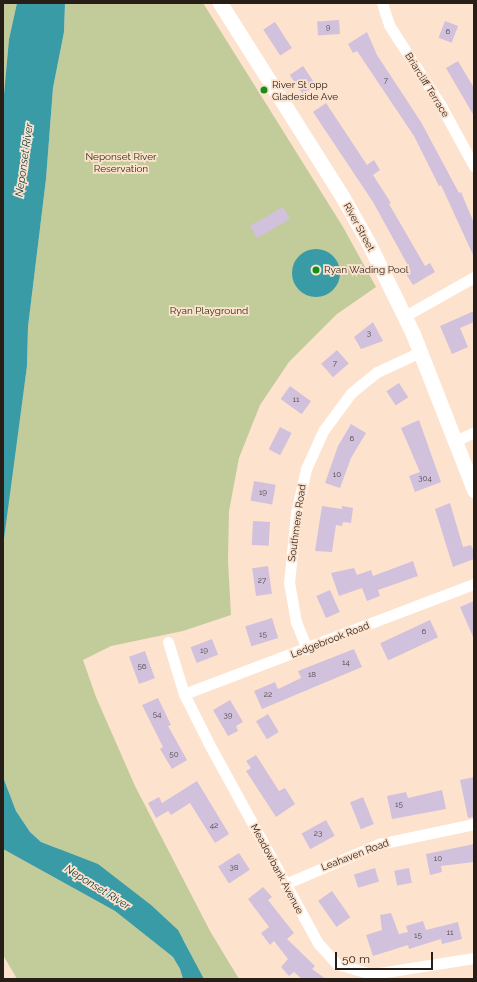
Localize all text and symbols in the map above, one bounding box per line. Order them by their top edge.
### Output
house number: 9 [326,23,330,33]
house number: 6 [446,27,450,37]
street label: Briarcliff Terrace [402,50,452,120]
house number: 7 [384,76,388,86]
place label: River St opp Gladeside Ave [272,78,339,102]
marker: River St opp Gladeside Ave [259,85,269,95]
water label: Neponset River [13,122,37,198]
park label: Neponset River Reservation [85,150,157,174]
street label: River Street [341,201,377,253]
place label: Ryan Wading Pool [324,264,409,276]
marker: Ryan Wading Pool [311,265,321,275]
park label: Ryan Playground [170,305,248,317]
house number: 3 [367,329,371,339]
house number: 7 [333,359,337,369]
house number: 11 [293,395,299,405]
house number: 6 [350,434,354,444]
house number: 10 [333,470,341,480]
house number: 304 [418,474,432,484]
street label: Southmere Road [286,484,308,562]
house number: 19 [259,488,267,498]
house number: 27 [258,576,266,586]
street label: Ledgebrook Road [289,620,371,660]
house number: 6 [422,627,426,637]
house number: 15 [259,630,267,640]
house number: 19 [200,646,208,656]
house number: 14 [342,658,350,668]
house number: 56 [137,662,147,672]
house number: 18 [308,670,316,680]
house number: 22 [264,690,272,700]
house number: 54 [153,710,161,720]
house number: 39 [224,711,232,721]
house number: 50 [169,750,179,760]
house number: 15 [395,800,403,810]
house number: 42 [210,821,218,831]
street label: Meadowbank Avenue [248,822,306,916]
house number: 23 [314,829,322,839]
street label: Leahaven Road [319,837,391,873]
house number: 10 [434,854,442,864]
water label: Neponset River [62,863,132,913]
house number: 38 [229,863,239,873]
house number: 11 [447,928,453,938]
house number: 15 [414,931,422,941]
scale bar [337,944,435,970]
text: 50 m [342,952,370,966]

